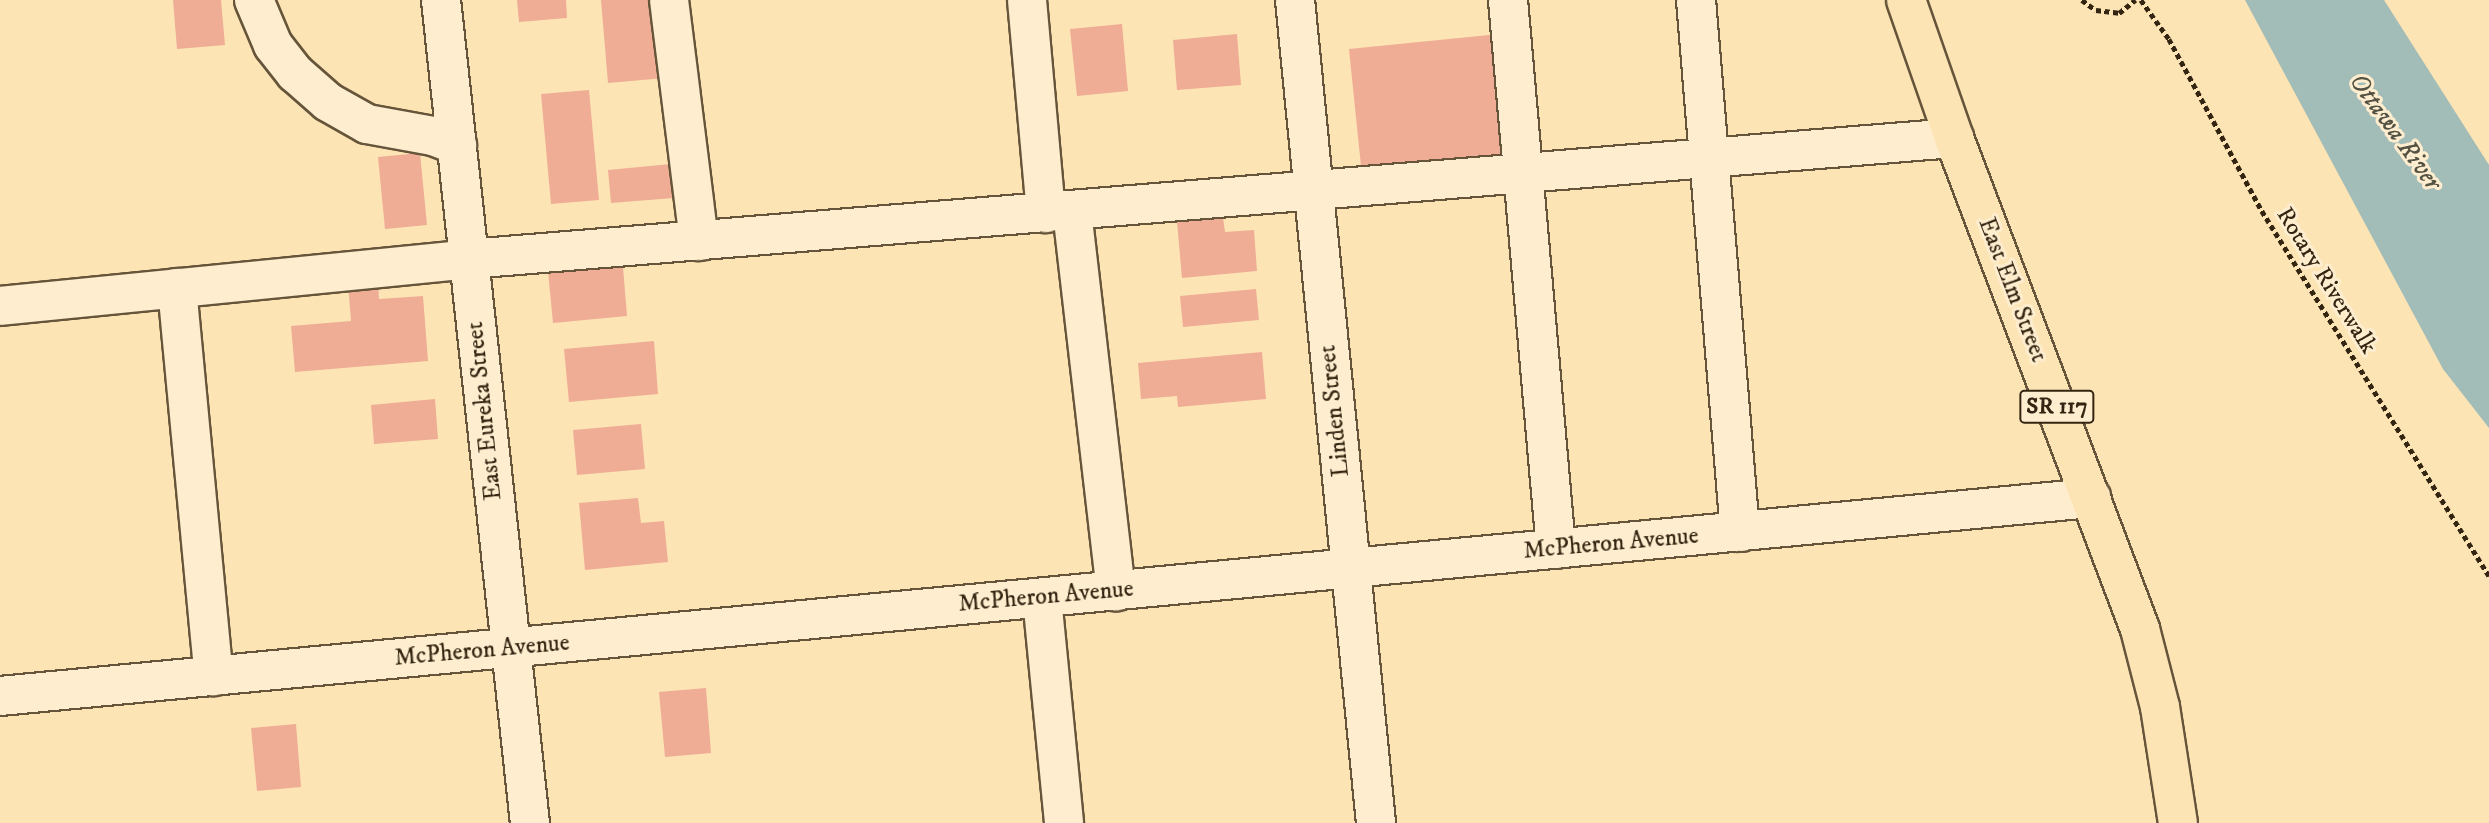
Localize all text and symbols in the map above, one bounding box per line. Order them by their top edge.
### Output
water label: Ottawa River [2342,67,2448,197]
street label: Rotary Riverwalk [2269,202,2383,360]
street label: East Elm Street [1971,214,2053,366]
street label: East Eureka Street [461,320,509,502]
street label: Linden Street [1314,344,1356,478]
road number: SR 117 [2018,388,2096,426]
street label: McPheron Avenue [1522,522,1700,566]
street label: McPheron Avenue [957,575,1135,619]
street label: McPheron Avenue [393,629,571,673]

